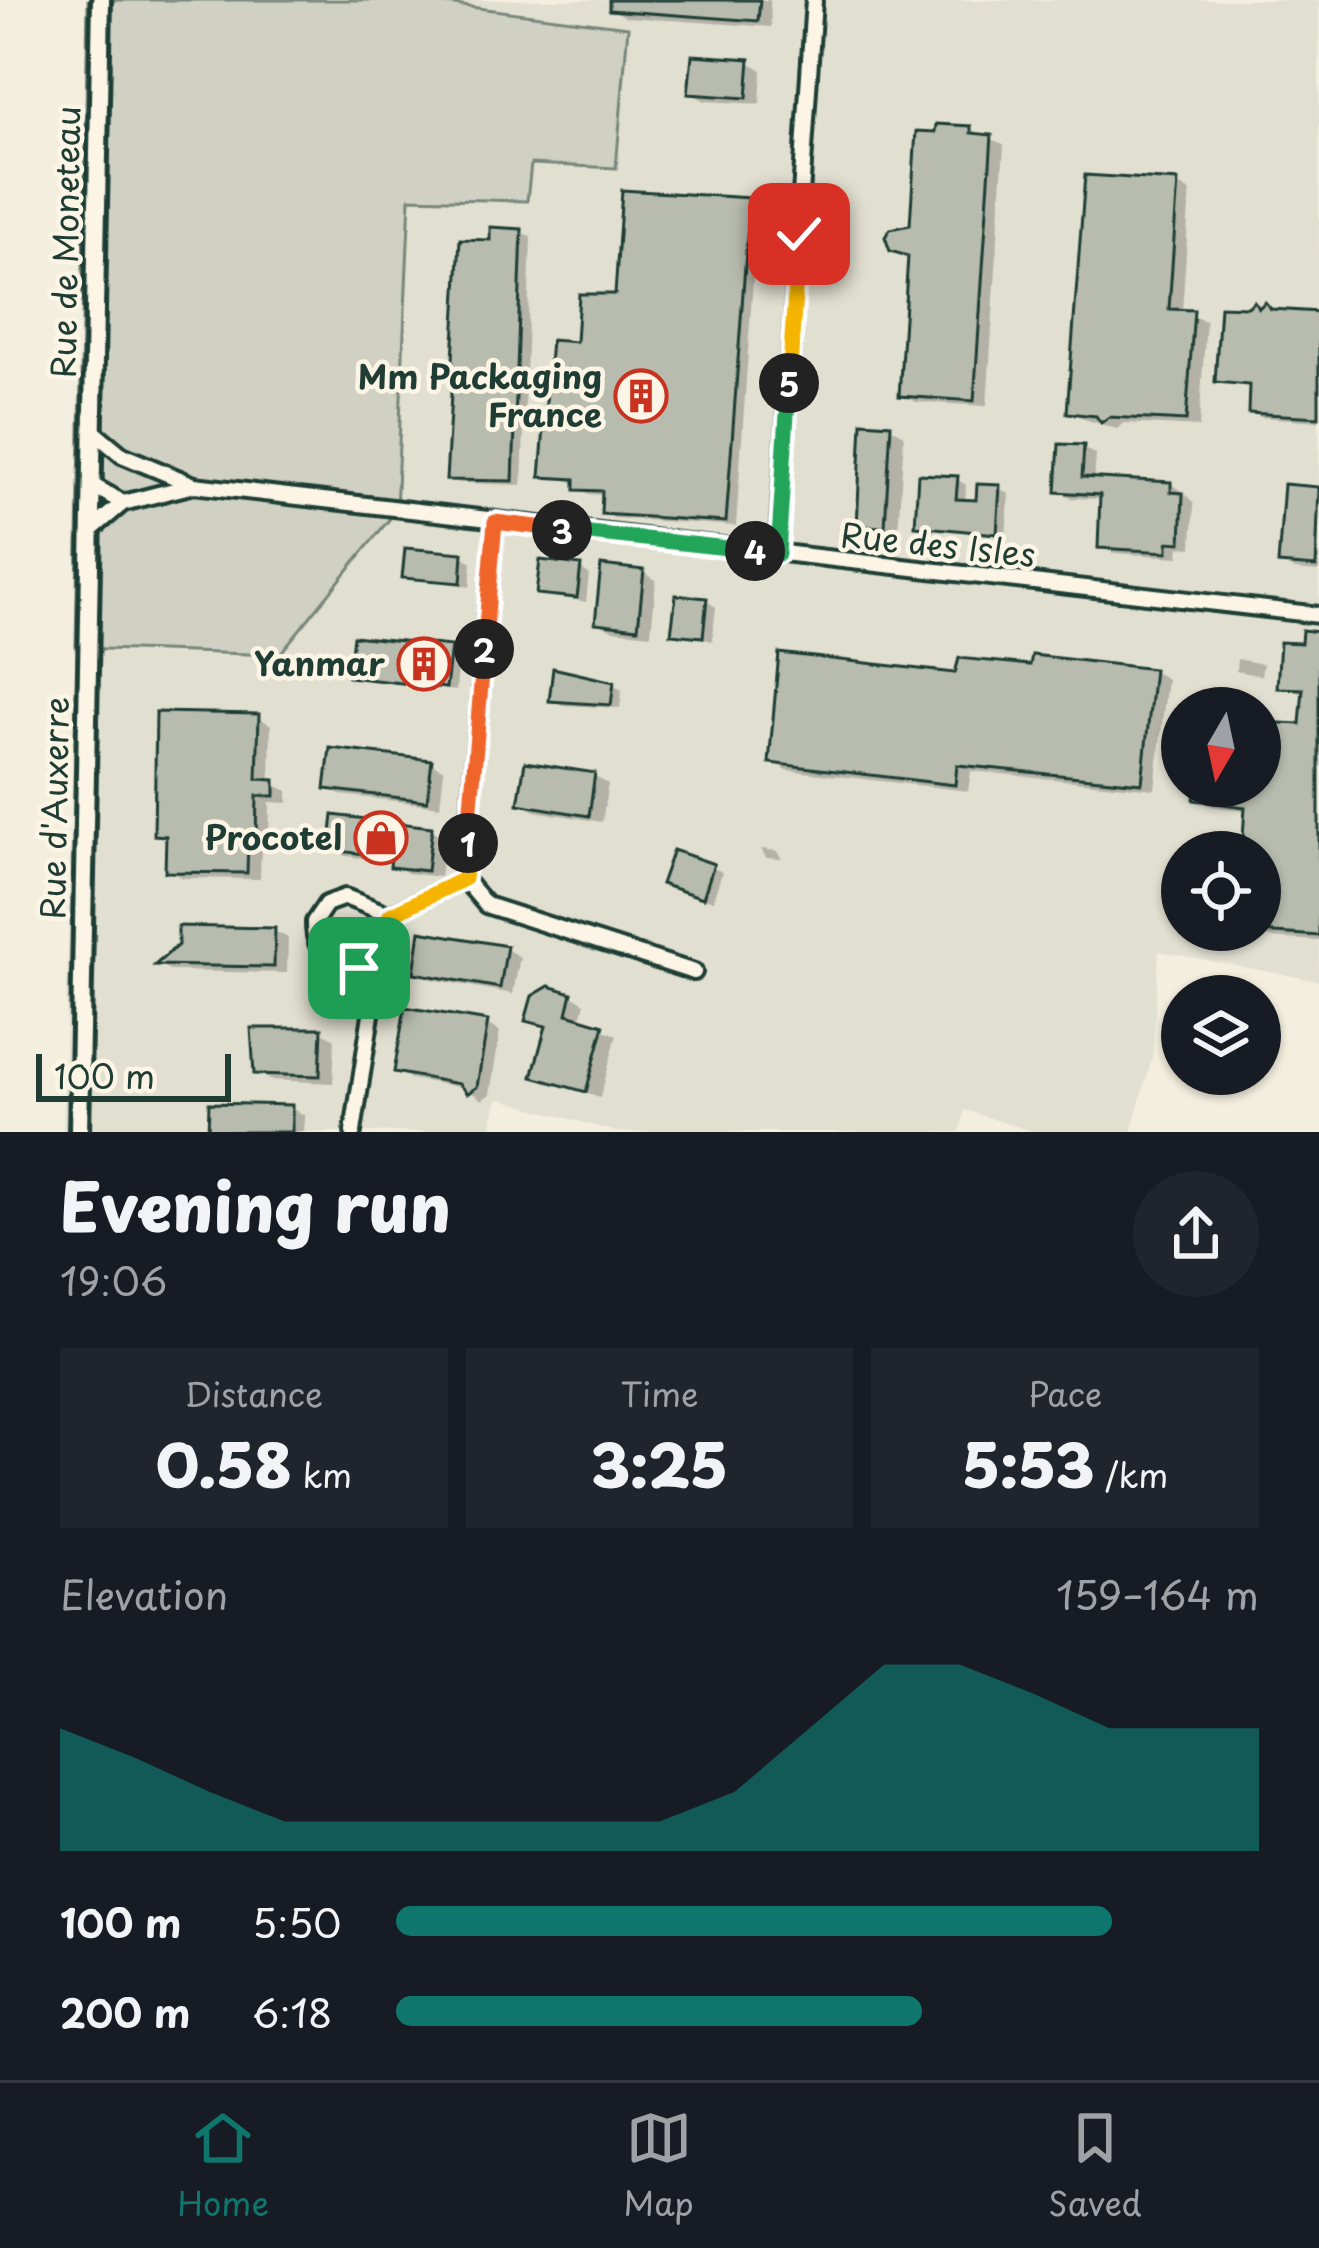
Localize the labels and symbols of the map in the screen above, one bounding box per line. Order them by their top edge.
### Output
street label: Rue de Moneteau [37,106,91,378]
pin [748,183,850,285]
place label: Mm Packaging France [358,350,602,438]
pin: 5 [759,353,819,413]
building icon: Mm Packaging France [613,368,669,424]
pin: 3 [532,500,592,560]
street label: Rue des Isles [838,508,1038,578]
pin: 4 [725,521,785,581]
pin: 2 [454,619,514,679]
building icon: Yanmar [396,636,452,692]
place label: Yanmar [254,637,385,687]
north arrow [1161,687,1281,807]
street label: Rue d'Auxerre [26,696,80,920]
shop icon: Procotel [353,810,409,866]
place label: Procotel [205,811,342,861]
pin: 1 [438,813,498,873]
pin [308,917,410,1019]
scale bar [36,1048,231,1101]

